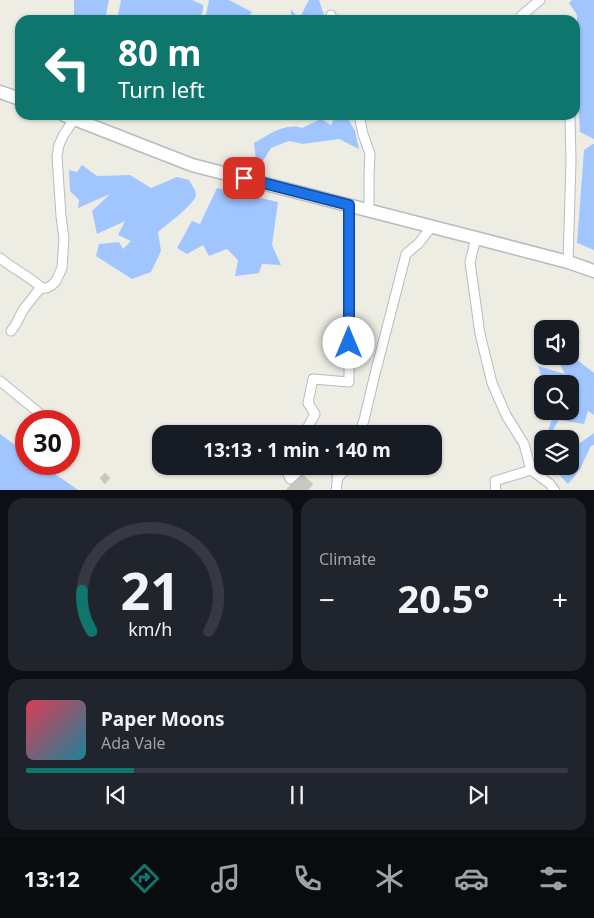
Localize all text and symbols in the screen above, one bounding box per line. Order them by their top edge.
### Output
text: 80 m [118,29,201,76]
icon: left [35,35,100,100]
text: Turn left [118,74,205,104]
pin [223,157,265,199]
icon: arrive [230,164,258,192]
position arrow [322,316,374,368]
map controls [534,320,579,475]
button: sound [534,320,579,365]
button: search [534,375,579,420]
speed limit sign: 30 [15,410,80,475]
button: layers [534,430,579,475]
text: 13:13 · 1 min · 140 m [203,437,391,463]
text: Climate [319,548,376,570]
text: 21 [121,554,180,625]
text: 20.5° [398,572,490,624]
text: − [319,580,335,618]
text: + [552,580,568,618]
text: km/h [129,617,172,641]
text: Paper Moons [101,706,225,732]
text: Ada Vale [101,732,166,754]
icon: previous [102,781,130,809]
icon: pause [283,781,311,809]
icon: next [464,781,492,809]
icon: directions [127,861,162,896]
icon: music [208,861,243,896]
icon: phone [290,861,325,896]
icon: climate [372,861,407,896]
icon: car [454,861,489,896]
icon: filters [536,861,571,896]
text: 13:12 [23,863,80,893]

